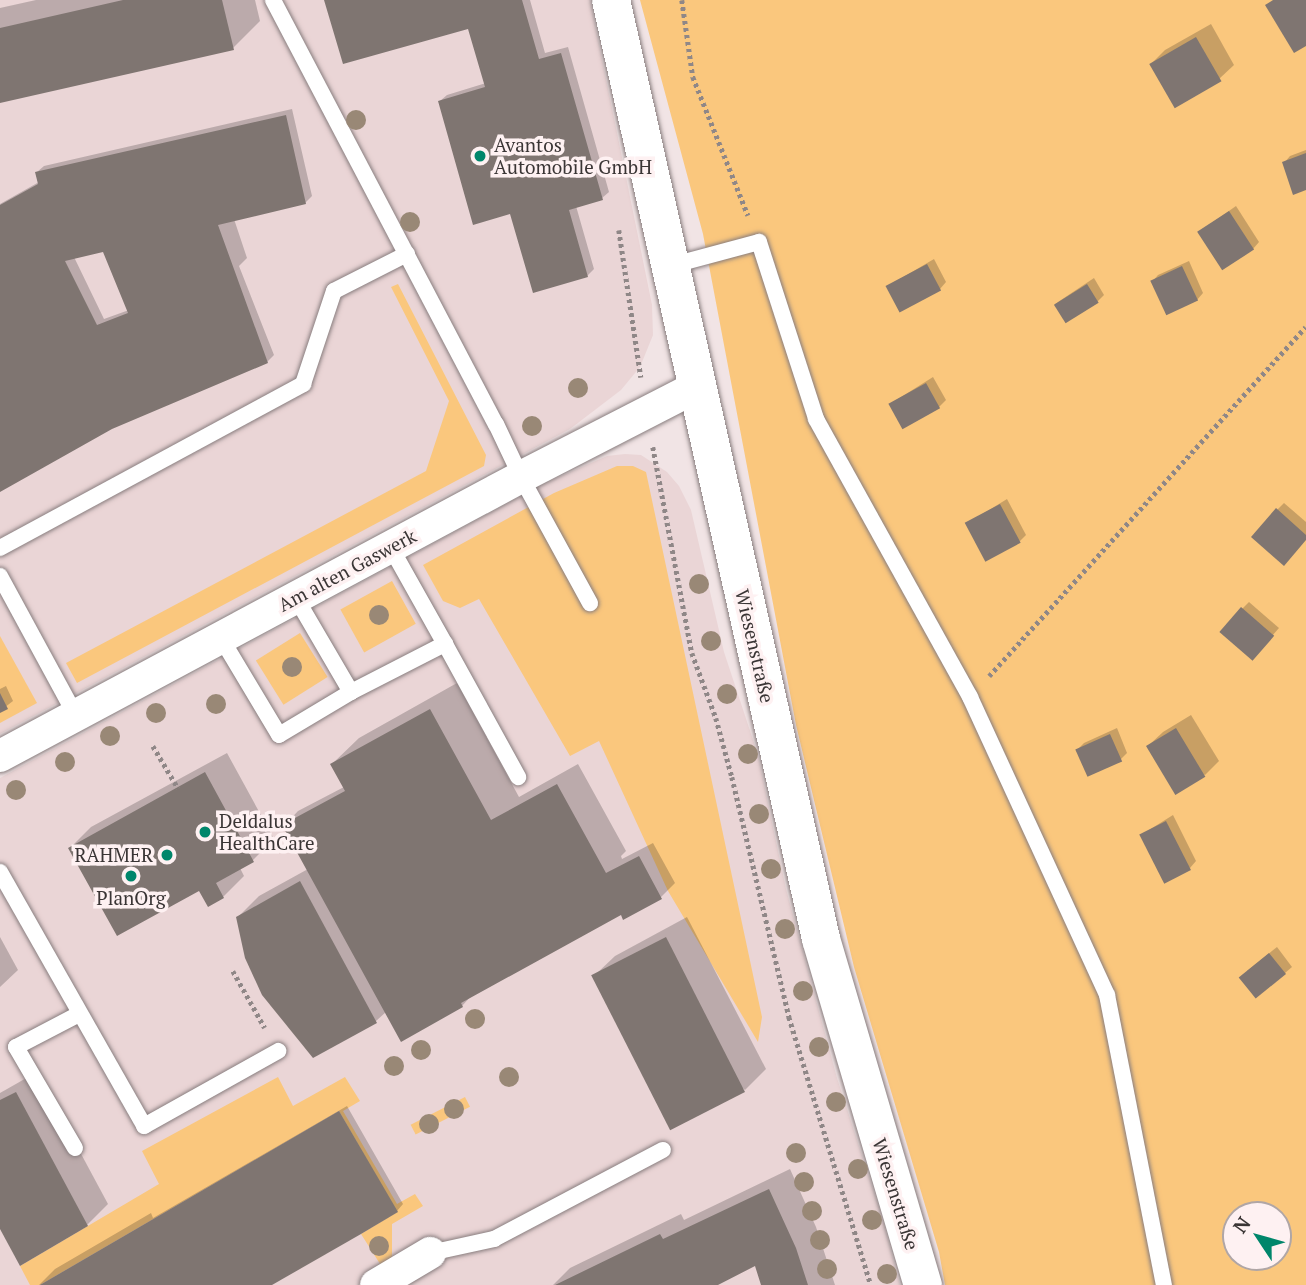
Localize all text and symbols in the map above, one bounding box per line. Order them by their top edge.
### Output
place label: Avantos Automobile GmbH [494,134,652,178]
marker: Avantos Automobile GmbH [472,148,488,164]
street label: Am alten Gaswerk [274,524,420,616]
street label: Wiesenstraße [731,587,779,705]
place label: Deldalus HealthCare [219,810,315,854]
marker: Deldalus HealthCare [197,824,213,840]
place label: RAHMER [74,844,153,866]
marker: RAHMER [159,847,175,863]
marker: PlanOrg [123,868,139,884]
place label: PlanOrg [96,887,166,909]
street label: Wiesenstraße [868,1135,924,1253]
north arrow [1222,1201,1292,1271]
text: N [1227,1211,1256,1238]

